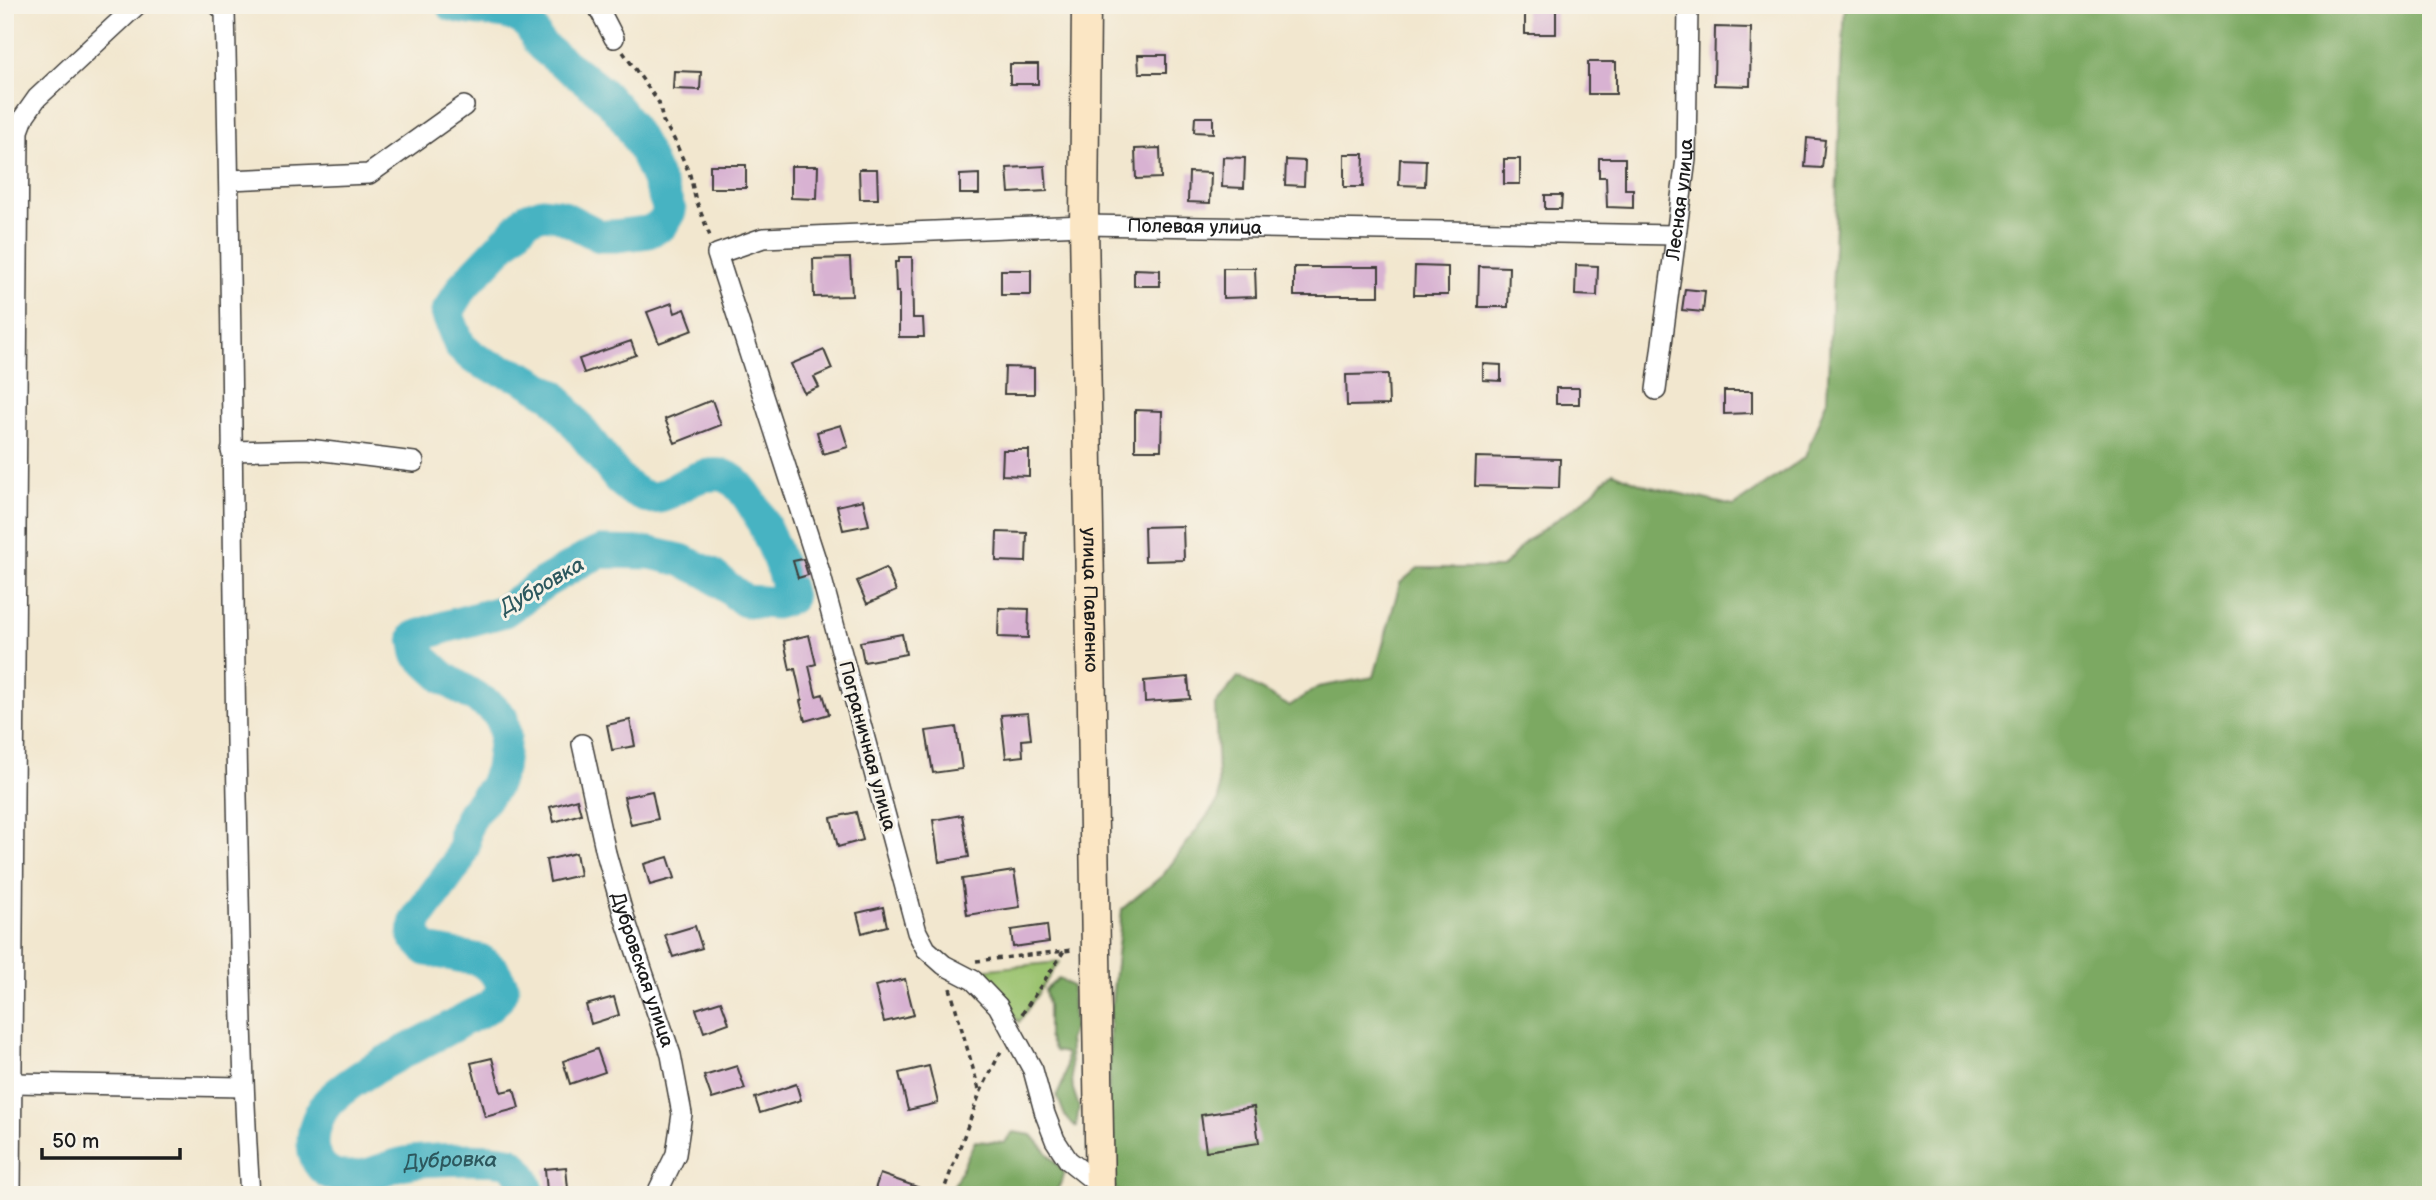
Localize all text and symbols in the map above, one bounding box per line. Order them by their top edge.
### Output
street label: Лесная улица [1661,139,1698,263]
street label: Полевая улица [1127,214,1262,240]
street label: улица Павленко [1077,527,1103,673]
water label: Дубровка [494,552,589,621]
street label: Пограничная улица [833,659,901,833]
street label: Дубровская улица [606,890,679,1050]
scale bar [42,1116,180,1160]
text: 50 m [52,1129,99,1154]
water label: Дубровка [400,1147,498,1176]

